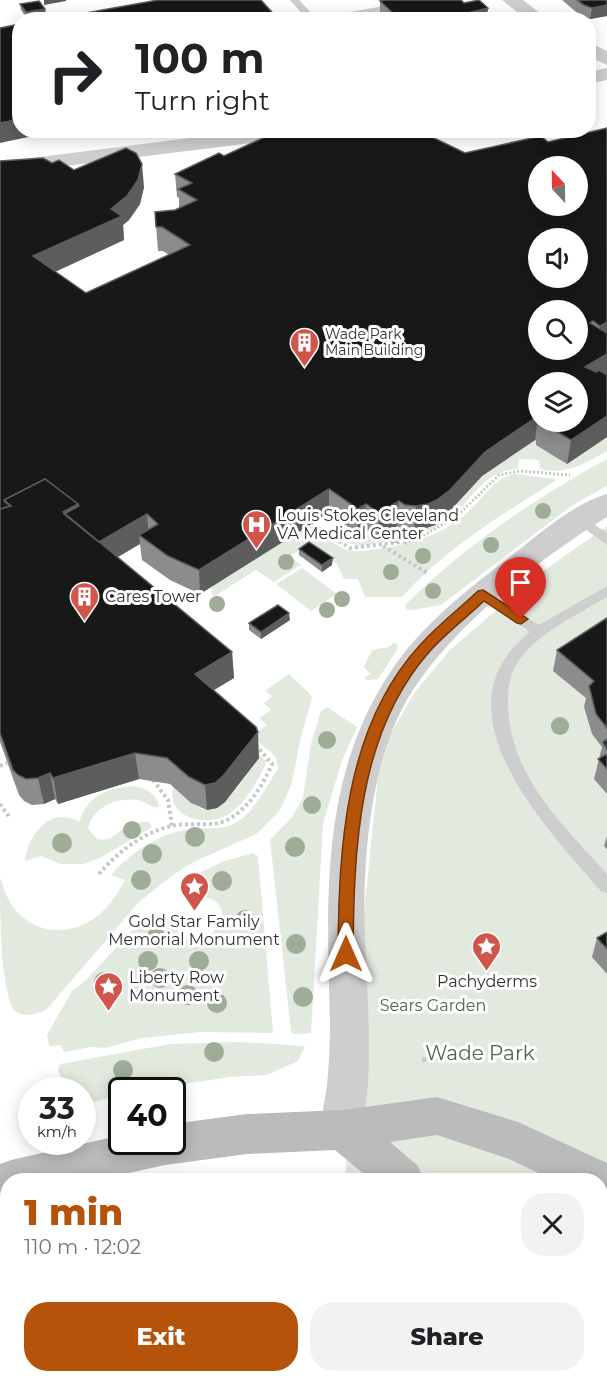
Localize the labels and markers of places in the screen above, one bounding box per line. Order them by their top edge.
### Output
place label: Wade Park Main Building [325,325,423,359]
building icon: Wade Park Main Building [288,326,320,368]
place label: Louis Stokes Cleveland VA Medical Center [277,506,459,543]
hospital icon: Louis Stokes Cleveland VA Medical Center [240,508,272,550]
pin [495,557,546,619]
building icon: Cares Tower [68,580,100,622]
place label: Cares Tower [105,587,202,606]
place icon: Gold Star Family Memorial Monument [178,870,210,912]
place label: Gold Star Family Memorial Monument [108,912,280,949]
place icon: Pachyderms [471,930,503,972]
place label: Liberty Row Monument [129,968,224,1005]
place icon: Liberty Row Monument [92,970,124,1012]
place label: Pachyderms [437,972,537,991]

